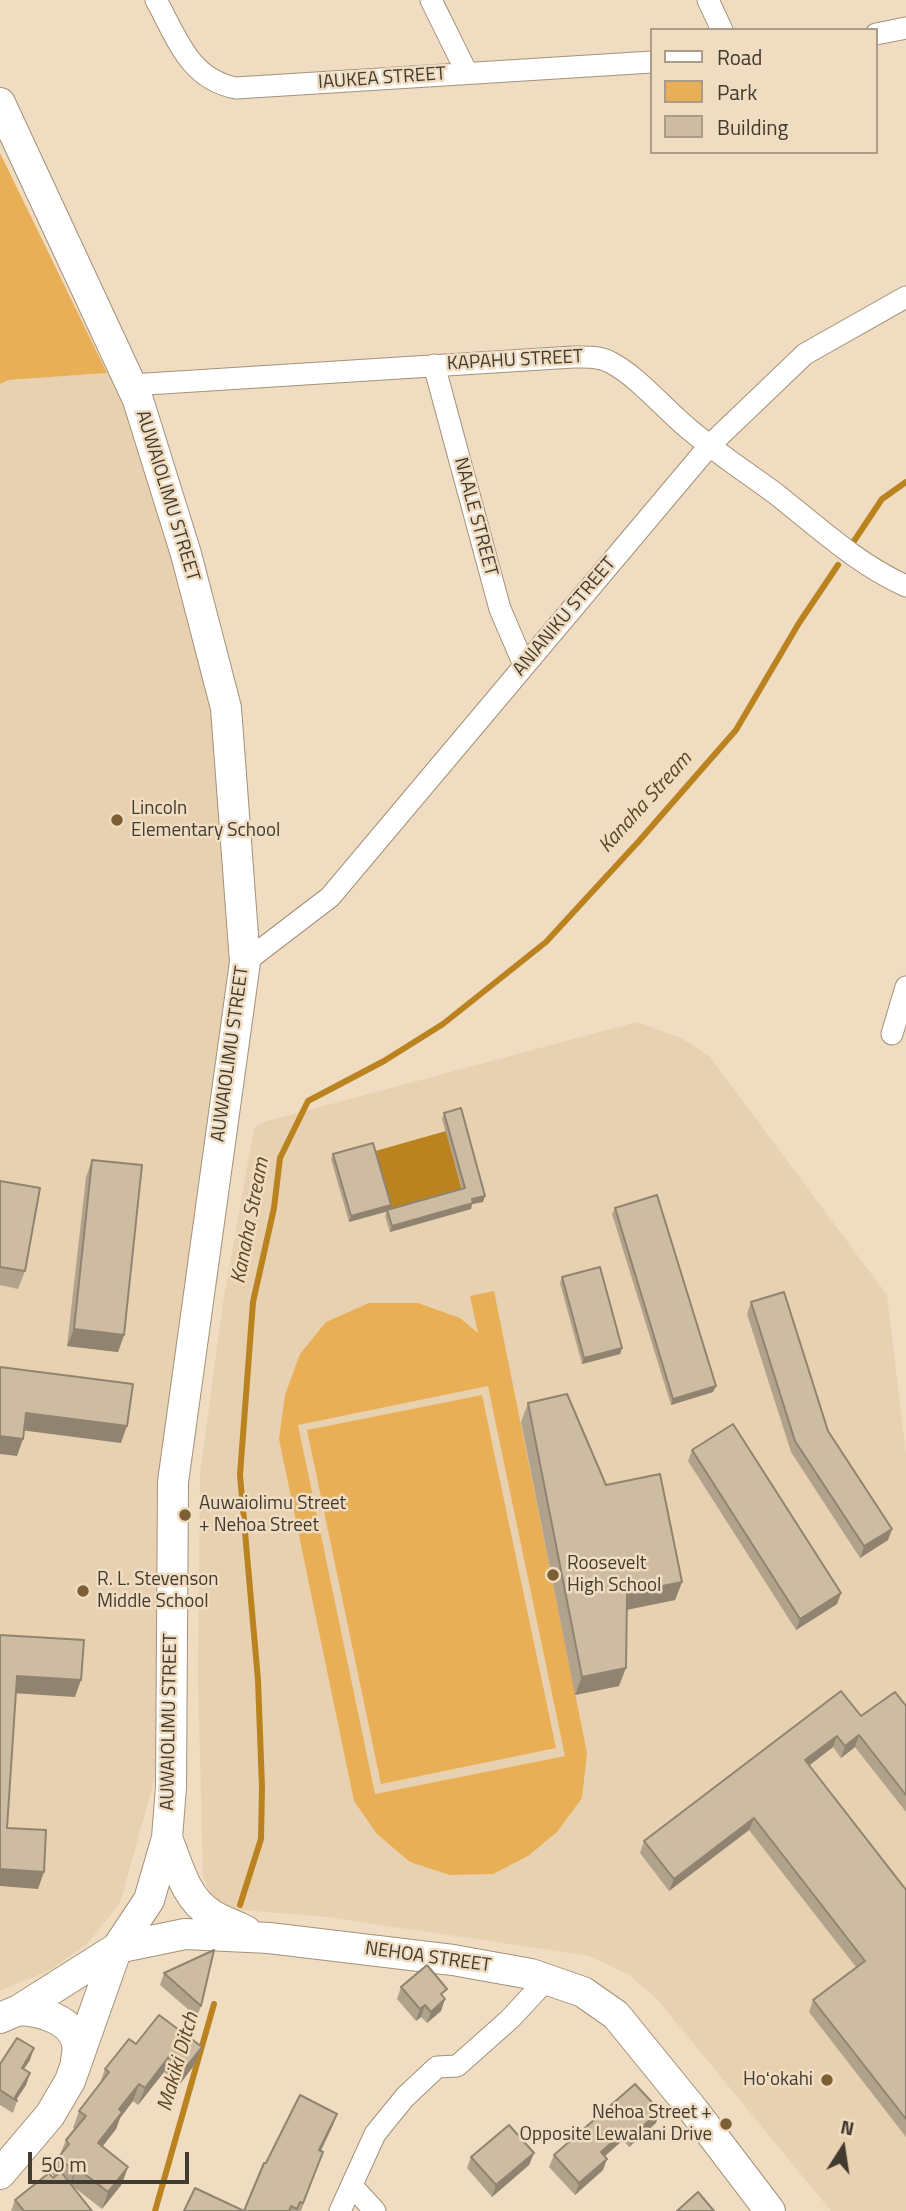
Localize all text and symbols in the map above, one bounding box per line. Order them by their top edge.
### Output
legend [650,28,878,154]
text: Road [717,41,762,73]
street label: IAUKEA STREET [317,63,447,95]
text: Park [717,76,757,108]
text: Building [717,111,788,143]
street label: KAPAHU STREET [446,346,584,376]
street label: AUWAIOLIMU STREET [130,408,204,584]
street label: NAALE STREET [448,455,502,579]
street label: ANIANIKU STREET [509,553,621,681]
water label: Kanaha Stream [594,747,698,859]
place label: Lincoln Elementary School [131,798,280,842]
marker: Lincoln Elementary School [109,812,125,828]
street label: AUWAIOLIMU STREET [207,965,255,1143]
water label: Kanaha Stream [226,1156,276,1286]
place label: Auwaiolimu Street + Nehoa Street [199,1493,346,1537]
marker: Auwaiolimu Street + Nehoa Street [177,1507,193,1523]
place label: Roosevelt High School [567,1553,661,1597]
marker: Roosevelt High School [545,1567,561,1583]
place label: R. L. Stevenson Middle School [97,1569,218,1613]
marker: R. L. Stevenson Middle School [75,1583,91,1599]
street label: AUWAIOLIMU STREET [157,1633,183,1811]
street label: NEHOA STREET [364,1938,492,1978]
water label: Makiki Ditch [153,2010,205,2114]
place label: Hoʻokahi [743,2069,813,2091]
marker: Hoʻokahi [819,2072,835,2088]
place label: Nehoa Street + Opposite Lewalani Drive [520,2102,712,2146]
text: N [838,2111,857,2143]
north arrow [808,2113,878,2183]
marker: Nehoa Street + Opposite Lewalani Drive [718,2116,734,2132]
scale bar [32,2138,192,2182]
text: 50 m [41,2148,87,2180]

